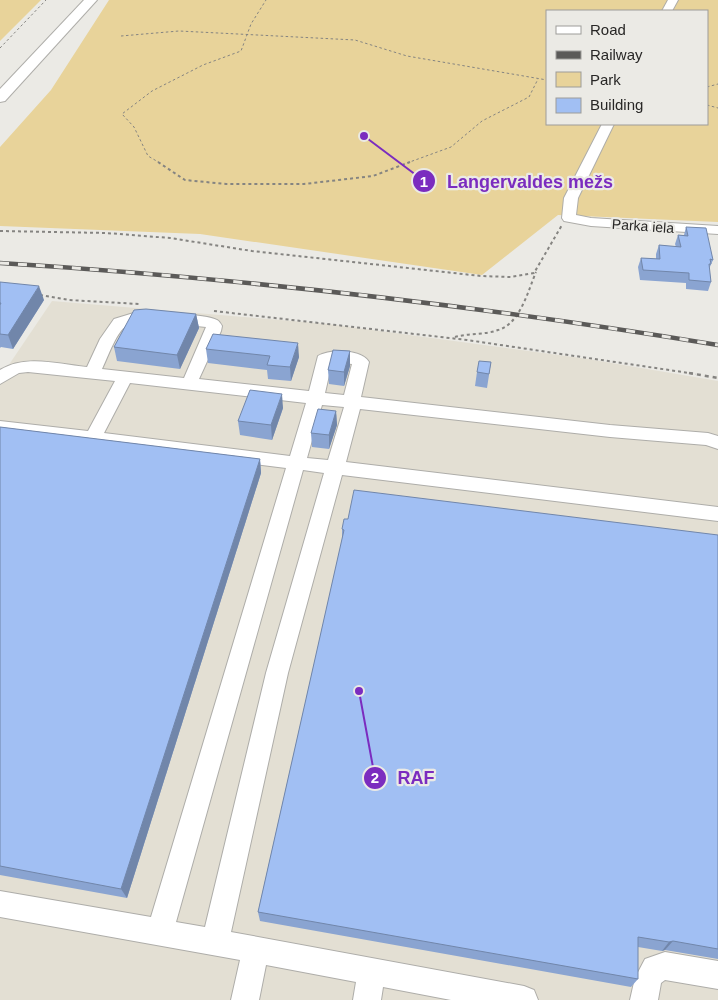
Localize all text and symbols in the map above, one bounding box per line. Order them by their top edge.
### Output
legend [546,10,708,125]
text: Road [590,21,626,38]
text: Railway [590,46,643,63]
text: Park [590,71,621,88]
text: Building [590,96,643,113]
callout: Langervaldes mežs [412,165,623,198]
text: Langervaldes mežs [447,172,613,192]
text: 1 [420,173,428,190]
street label: Parka iela [611,216,675,236]
callout: RAF [362,761,444,794]
text: RAF [398,768,435,788]
text: 2 [371,769,379,786]

